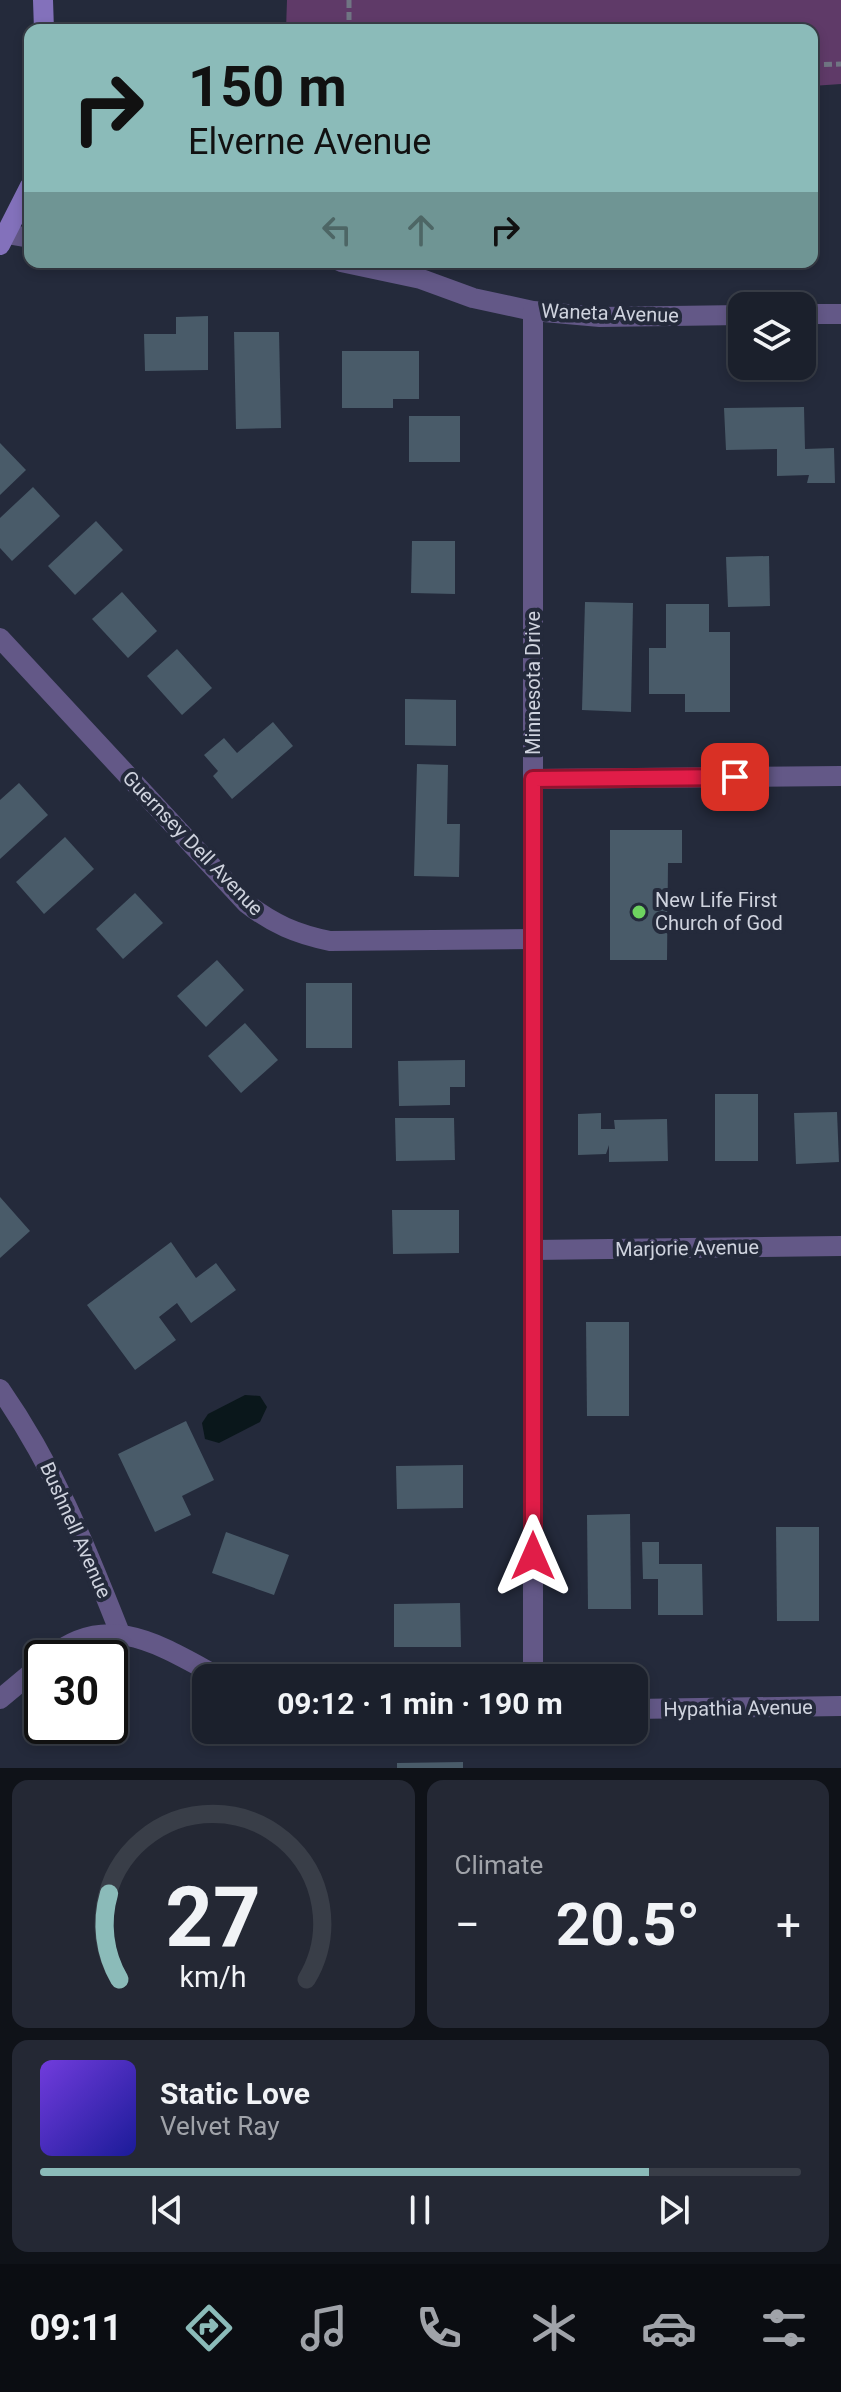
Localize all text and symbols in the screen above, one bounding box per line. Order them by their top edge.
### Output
text: 150 m [188,54,347,120]
icon: right [56,56,160,160]
text: Elverne Avenue [188,121,431,163]
icon: left [315,208,359,252]
icon: ahead [399,208,443,252]
icon: right [483,208,527,252]
map controls [728,292,816,380]
button: layers [728,292,816,380]
street label: Waneta Avenue [541,299,679,327]
street label: Minnesota Drive [521,611,545,755]
pin [701,743,769,811]
icon: arrive [713,755,757,799]
street label: Guernsey Dell Avenue [118,766,268,920]
place label: New Life First Church of God [655,888,783,935]
marker: New Life First Church of God [630,903,648,921]
street label: Marjorie Avenue [615,1235,759,1261]
street label: Bushnell Avenue [35,1458,117,1602]
position arrow [491,1514,575,1598]
speed limit sign: 30 [24,1640,128,1744]
text: 09:12 · 1 min · 190 m [277,1686,563,1721]
street label: Hypathia Avenue [663,1695,813,1721]
text: Climate [455,1850,543,1880]
text: 27 [166,1869,261,1966]
text: 20.5° [556,1889,700,1960]
text: − [455,1899,480,1951]
text: + [776,1899,801,1951]
text: km/h [180,1960,247,1994]
text: Static Love [160,2076,310,2111]
text: Velvet Ray [160,2111,280,2141]
icon: previous [145,2188,189,2232]
icon: pause [398,2188,442,2232]
icon: next [652,2188,696,2232]
icon: directions [181,2300,237,2356]
icon: music [296,2300,352,2356]
icon: phone [411,2300,467,2356]
icon: climate [526,2300,582,2356]
icon: car [641,2300,697,2356]
icon: filters [756,2300,812,2356]
text: 09:11 [29,2307,122,2349]

